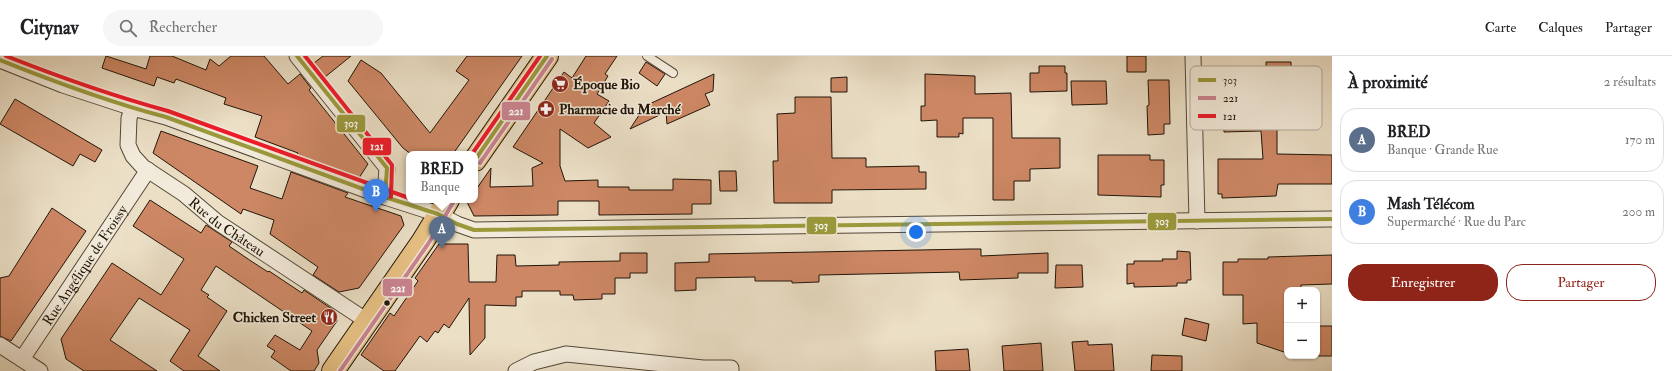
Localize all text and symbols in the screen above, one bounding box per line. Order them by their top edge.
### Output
search box [103,10,383,46]
text: Citynav [20,16,79,40]
icon: search [117,17,139,39]
text: Rechercher [149,18,217,37]
text: Carte [1485,19,1516,36]
text: Calques [1538,19,1583,36]
text: Partager [1605,19,1652,36]
legend [1190,66,1322,130]
text: À proximité [1348,72,1428,93]
supermarket icon: Époque Bio [550,74,570,94]
text: 303 [1223,74,1237,87]
text: 2 résultats [1604,74,1656,90]
place label: Époque Bio [573,75,640,94]
text: 221 [1223,92,1238,105]
pharmacy icon: Pharmacie du Marché [536,99,556,119]
line badge: 221 [501,101,531,121]
place label: Pharmacie du Marché [559,101,682,118]
text: 221 [508,105,524,118]
text: 121 [1223,110,1237,123]
line badge: 303 [336,114,366,133]
text: 303 [344,117,358,130]
text: BRED [1387,123,1431,142]
text: A [1358,132,1366,148]
text: 170 m [1625,132,1655,148]
line badge: 121 [362,137,392,156]
text: 121 [370,140,384,153]
text: Banque · Grande Rue [1387,142,1498,158]
popup [406,151,478,203]
text: BRED [420,160,464,179]
pin: B [363,179,389,212]
text: Banque [420,179,460,195]
street label: Rue du Château [185,194,268,260]
text: Mash Télécom [1387,195,1475,214]
street label: Rue Angélique de Froissy [39,201,133,329]
text: B [1358,204,1366,220]
text: 200 m [1622,204,1655,220]
line badge: 303 [1147,212,1177,231]
text: Supermarché · Rue du Parc [1387,214,1526,230]
text: 303 [1155,215,1169,228]
pin: A [429,216,455,249]
line badge: 303 [806,216,837,235]
text: 303 [814,219,828,232]
your location [906,222,926,242]
button: Enregistrer [1348,264,1498,301]
button: Partager [1506,264,1656,301]
line badge: 221 [382,278,413,297]
text: 221 [390,282,406,295]
map controls [1284,287,1320,359]
button: + [1284,287,1320,323]
unlabelled marker [382,298,392,308]
restaurant icon: Chicken Street [319,307,339,327]
place label: Chicken Street [233,309,316,326]
button: − [1284,323,1320,359]

